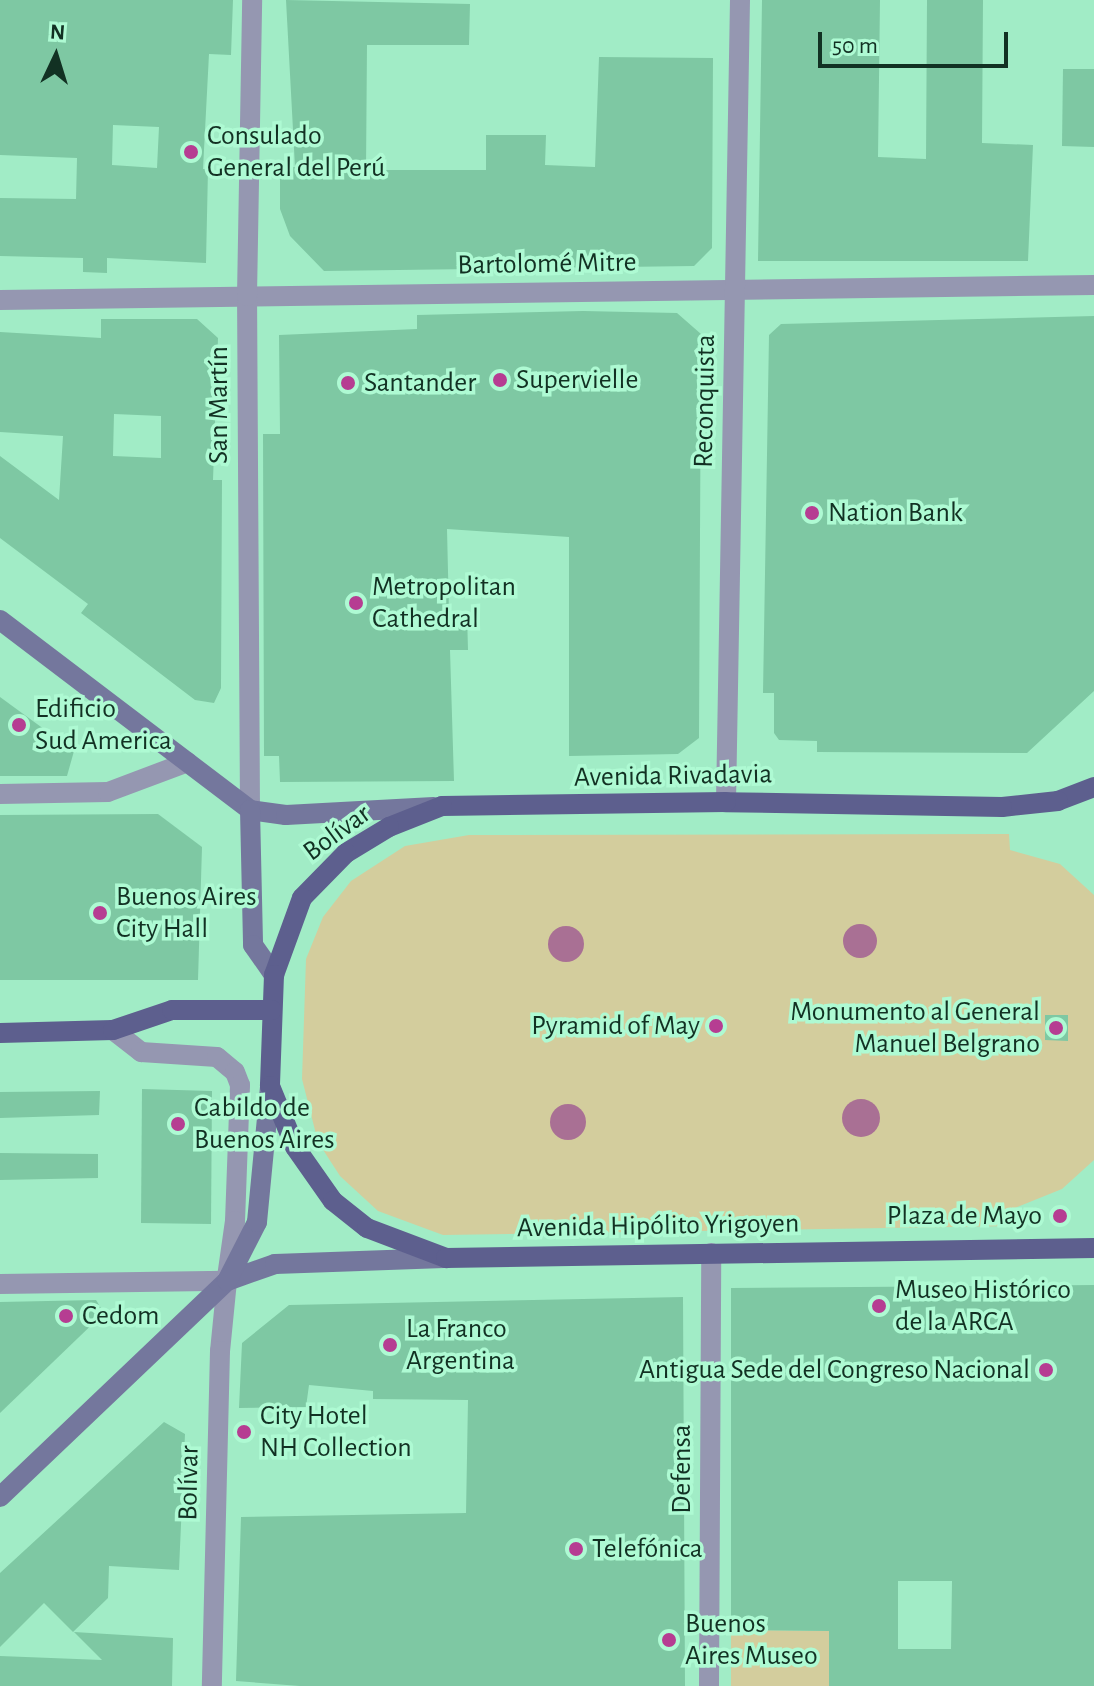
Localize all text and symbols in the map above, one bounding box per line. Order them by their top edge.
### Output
north arrow [16,16,96,96]
scale bar [822,16,1012,66]
text: N [49,21,66,44]
text: 50 m [832,34,878,58]
place label: Consulado General del Perú [207,119,385,185]
marker: Consulado General del Perú [182,143,200,161]
street label: Bartolomé Mitre [457,246,637,282]
street label: Reconquista [687,334,723,468]
street label: San Martín [202,346,236,464]
place label: Supervielle [516,363,638,397]
place label: Santander [364,366,476,400]
marker: Supervielle [491,371,509,389]
marker: Santander [339,374,357,392]
place label: Nation Bank [828,496,963,530]
marker: Nation Bank [803,504,821,522]
place label: Metropolitan Cathedral [372,570,516,636]
marker: Metropolitan Cathedral [347,594,365,612]
place label: Edificio Sud America [35,692,172,758]
marker: Edificio Sud America [10,716,28,734]
street label: Avenida Rivadavia [573,757,773,795]
street label: Bolívar [297,797,377,869]
place label: Buenos Aires City Hall [116,880,257,946]
marker: Buenos Aires City Hall [91,904,109,922]
place label: Monumento al General Manuel Belgrano [790,995,1040,1061]
place label: Pyramid of May [531,1009,700,1043]
marker: Pyramid of May [707,1017,725,1035]
marker: Monumento al General Manuel Belgrano [1047,1019,1065,1037]
place label: Cabildo de Buenos Aires [194,1091,335,1157]
marker: Cabildo de Buenos Aires [169,1115,187,1133]
place label: Plaza de Mayo [887,1199,1042,1233]
marker: Plaza de Mayo [1049,1205,1071,1227]
street label: Avenida Hipólito Yrigoyen [516,1207,800,1245]
place label: Museo Histórico de la ARCA [895,1273,1071,1339]
marker: Museo Histórico de la ARCA [870,1297,888,1315]
place label: Cedom [82,1299,159,1333]
marker: Cedom [57,1307,75,1325]
place label: La Franco Argentina [406,1312,515,1378]
marker: La Franco Argentina [381,1336,399,1354]
place label: Antigua Sede del Congreso Nacional [639,1353,1030,1387]
marker: Antigua Sede del Congreso Nacional [1037,1361,1055,1379]
place label: City Hotel NH Collection [260,1399,412,1465]
marker: City Hotel NH Collection [235,1423,253,1441]
street label: Defensa [665,1424,699,1514]
street label: Bolívar [172,1445,206,1521]
place label: Telefónica [592,1532,703,1566]
marker: Telefónica [567,1540,585,1558]
place label: Buenos Aires Museo [685,1607,818,1673]
marker: Buenos Aires Museo [660,1631,678,1649]

